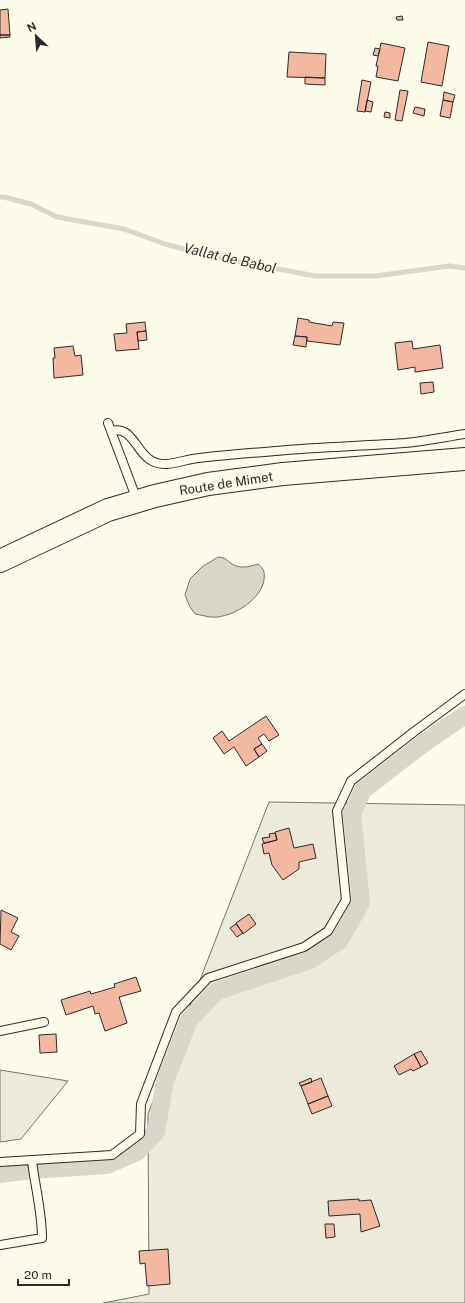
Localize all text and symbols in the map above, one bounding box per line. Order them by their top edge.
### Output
north arrow [16,16,56,56]
text: N [25,20,38,34]
water label: Vallat de Babol [182,240,278,276]
street label: Route de Mimet [178,469,274,498]
scale bar [18,1261,69,1287]
text: 20 m [24,1268,52,1282]

